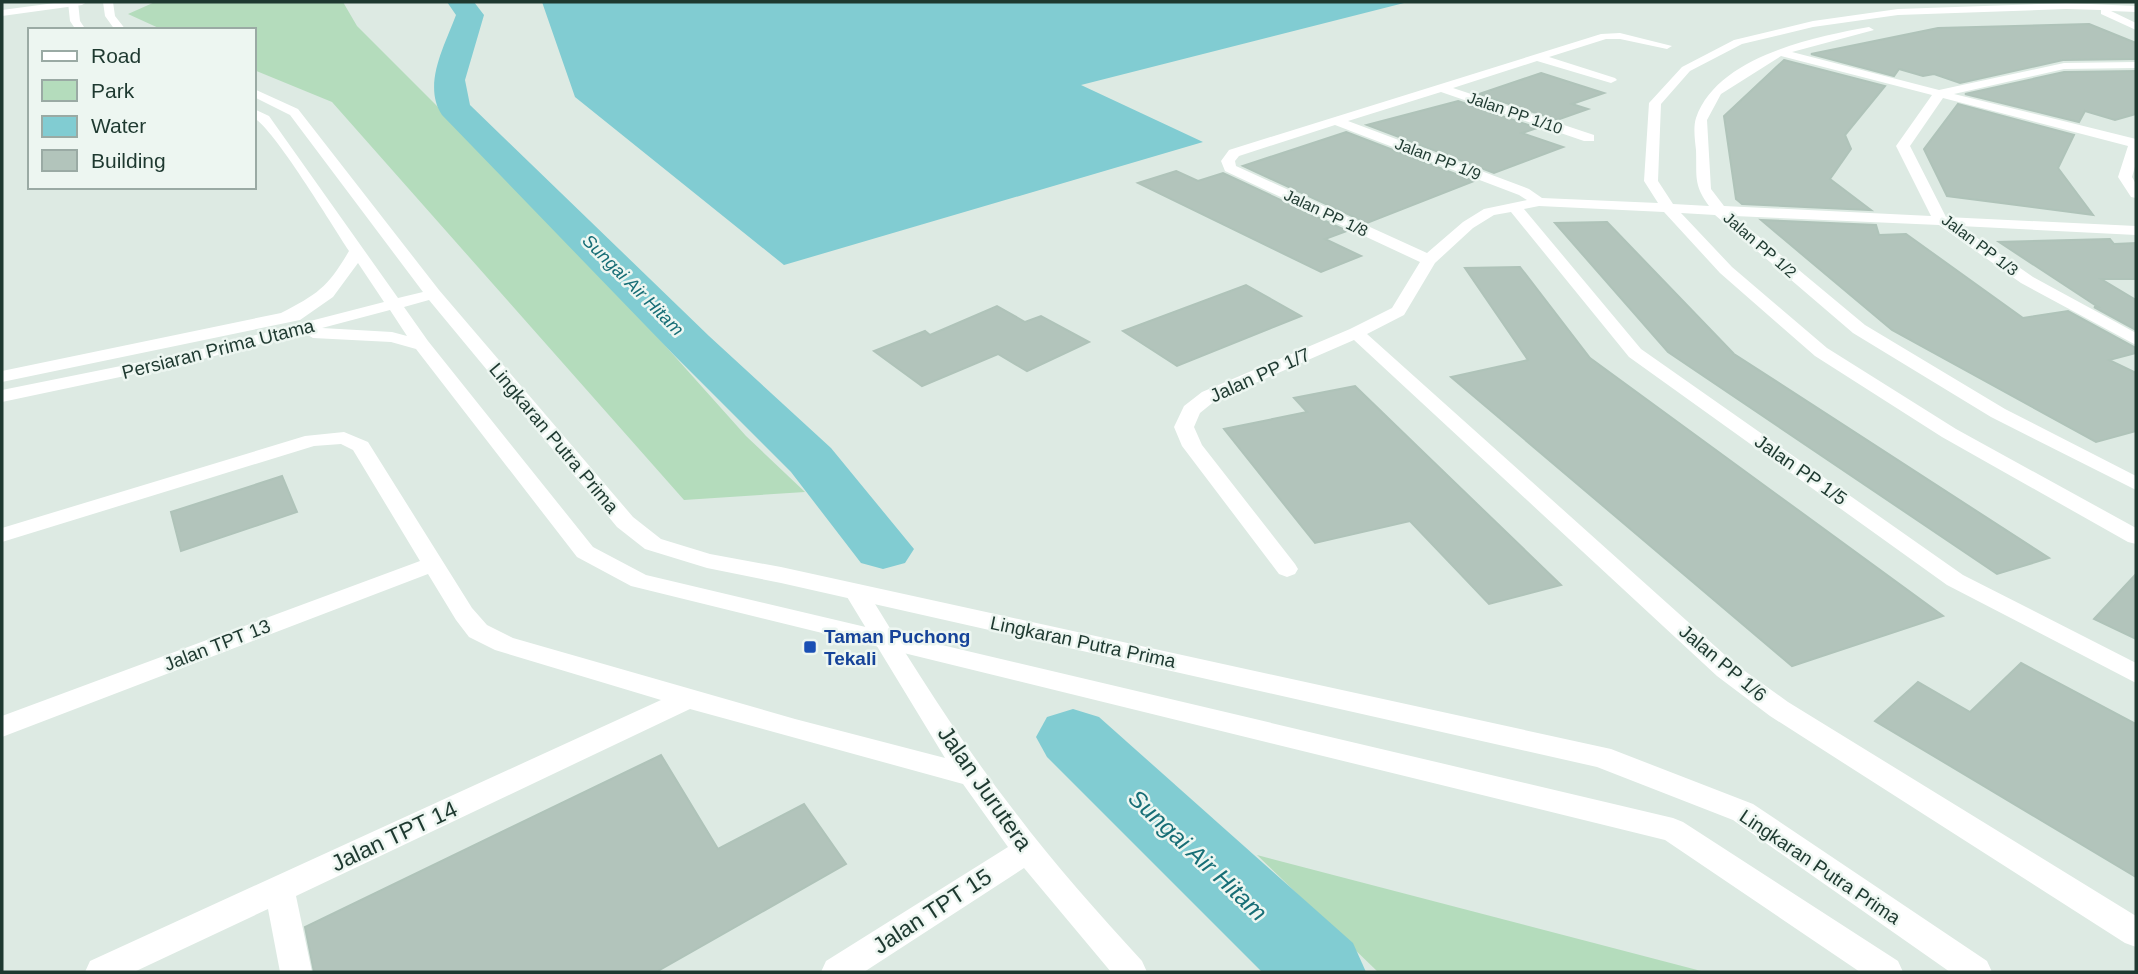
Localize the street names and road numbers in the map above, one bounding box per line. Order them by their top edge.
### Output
street label: Jalan PP 1/10 [1465,89,1565,137]
street label: Jalan PP 1/9 [1393,135,1483,183]
street label: Jalan PP 1/8 [1281,186,1371,240]
street label: Jalan PP 1/2 [1720,209,1800,281]
street label: Jalan PP 1/3 [1939,211,2021,279]
street label: Persiaran Prima Utama [120,315,317,383]
street label: Jalan PP 1/7 [1207,344,1313,406]
street label: Lingkaran Putra Prima [485,359,623,517]
street label: Jalan PP 1/5 [1751,431,1851,509]
street label: Lingkaran Putra Prima [988,612,1178,672]
street label: Jalan TPT 13 [161,615,273,675]
street label: Jalan PP 1/6 [1675,620,1771,706]
street label: Jalan Jurutera [933,721,1038,855]
street label: Jalan TPT 14 [327,795,461,877]
street label: Lingkaran Putra Prima [1736,805,1905,929]
street label: Jalan TPT 15 [868,863,996,959]

